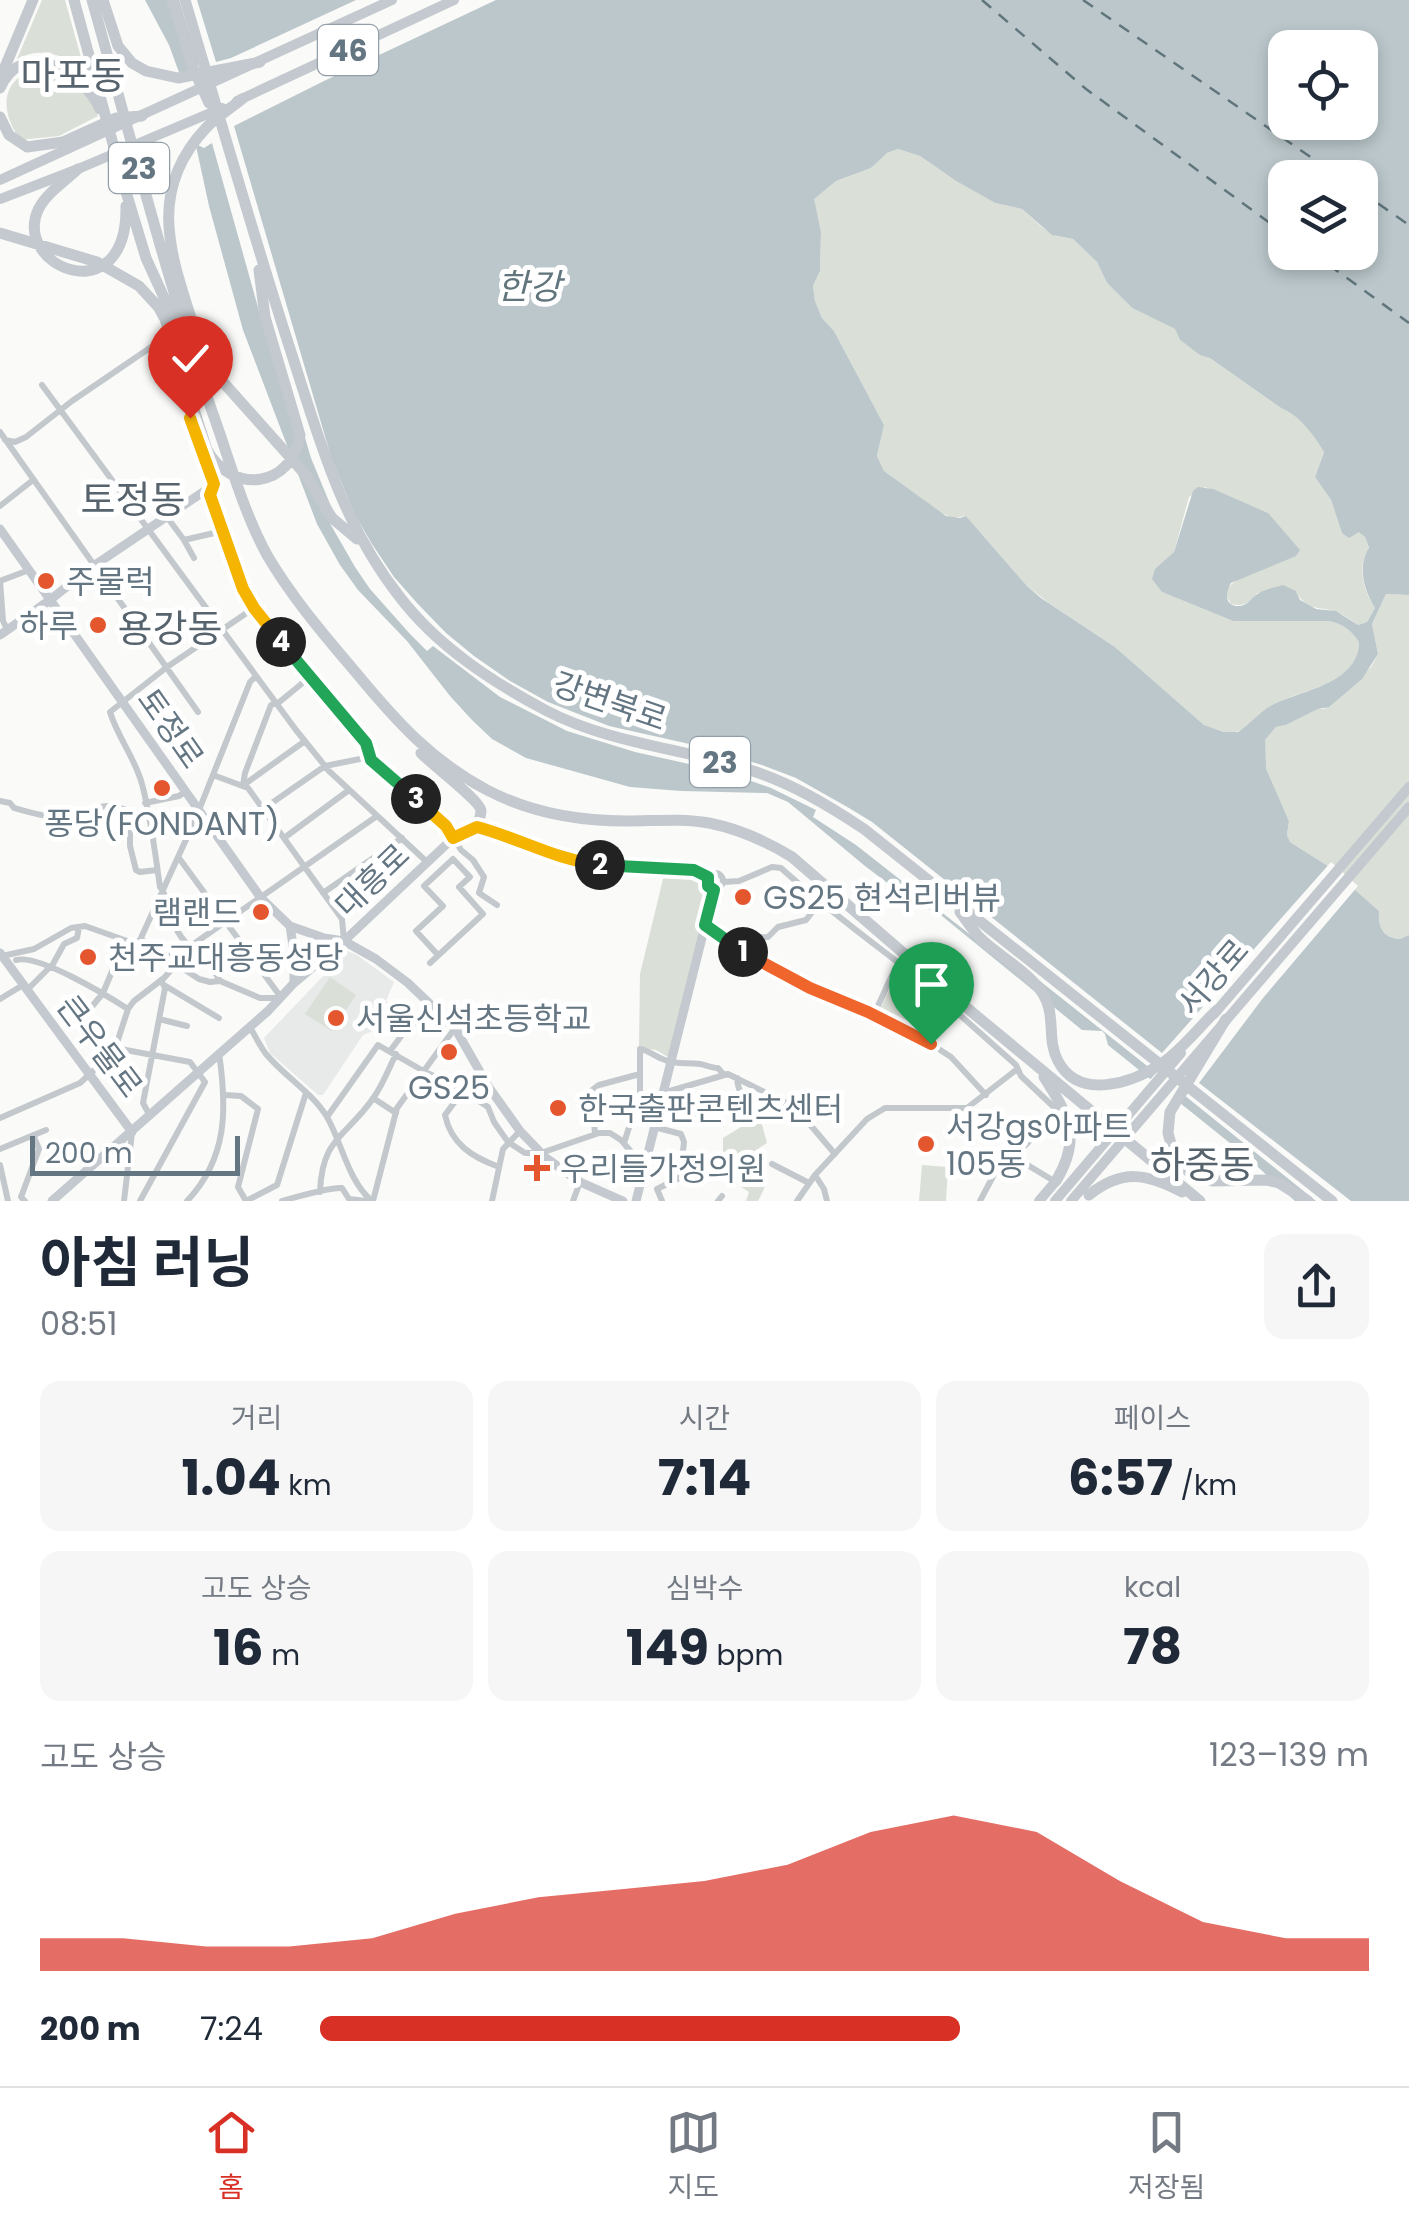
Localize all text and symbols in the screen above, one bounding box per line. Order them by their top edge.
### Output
road number: 46 [318,25,378,75]
map controls [1268,30,1378,270]
button: locate [1268,30,1378,140]
district label: 마포동 [21,49,125,102]
road number: 23 [109,143,169,193]
button: layers [1268,160,1378,270]
water label: 한강 [497,262,566,311]
pin [148,316,233,419]
icon: check [163,331,218,386]
district label: 토정동 [81,473,185,526]
place label: 주물럭 [66,559,154,604]
marker: 주물럭 [35,570,57,592]
district label: 용강동 [118,602,222,655]
place label: 하루 [19,603,78,648]
marker: 하루 [87,614,109,636]
pin: 4 [256,617,306,667]
text: 4 [272,622,290,661]
street label: 강변북로 [547,661,673,741]
street label: 토정로 [127,679,215,777]
road number: 23 [690,737,750,787]
pin: 3 [391,774,441,824]
marker: 퐁당(FONDANT) [151,777,173,799]
text: 3 [408,779,424,818]
place label: 퐁당(FONDANT) [44,801,280,846]
street label: 대흥로 [325,833,419,927]
pin: 2 [575,840,625,890]
text: 2 [592,845,608,884]
place label: GS25 현석리버뷰 [763,875,1001,920]
marker: GS25 현석리버뷰 [732,886,754,908]
place label: 램랜드 [153,890,241,935]
marker: 램랜드 [250,901,272,923]
pin: 1 [718,927,768,977]
street label: 서강로 [1167,929,1259,1025]
text: 1 [738,932,748,971]
place label: 천주교대흥동성당 [108,935,344,980]
pin [889,942,974,1045]
marker: 천주교대흥동성당 [77,946,99,968]
icon: arrive [904,957,959,1012]
street label: 큰우물로 [47,985,153,1107]
place label: 서울신석초등학교 [356,996,592,1041]
marker: 서울신석초등학교 [325,1007,347,1029]
marker: GS25 [438,1041,460,1063]
place label: GS25 [408,1065,490,1110]
place label: 한국출판콘텐츠센터 [578,1086,843,1131]
marker: 한국출판콘텐츠센터 [547,1097,569,1119]
place label: 서강gs아파트 105동 [946,1104,1132,1186]
scale bar [30,1131,240,1176]
marker: 서강gs아파트 105동 [915,1133,937,1155]
text: 200 m [45,1134,133,1173]
district label: 하중동 [1150,1138,1254,1191]
place label: 우리들가정의원 [560,1146,766,1191]
marker: 우리들가정의원 [524,1155,550,1181]
text: 아침 러닝 [40,1224,254,1301]
button: share [1264,1234,1369,1339]
text: 08:51 [40,1301,117,1346]
text: 거리 [231,1399,282,1438]
text: 시간 [679,1399,730,1438]
text: 페이스 [1114,1399,1191,1438]
text: 1.04 [181,1442,281,1513]
text: 7:14 [658,1442,751,1513]
text: 6:57 [1068,1442,1173,1513]
text: km [281,1466,332,1505]
text: /km [1173,1466,1237,1505]
text: kcal [1124,1568,1181,1607]
text: 고도 상승 [201,1569,312,1608]
text: 심박수 [666,1569,743,1608]
text: 78 [1123,1611,1182,1682]
text: 16 [213,1612,264,1683]
text: 149 [626,1612,709,1683]
text: m [264,1636,300,1675]
text: bpm [709,1636,783,1675]
text: 123–139 m [1209,1732,1369,1777]
text: 고도 상승 [40,1734,166,1779]
text: 200 m [40,2006,141,2051]
text: 7:24 [200,2006,263,2051]
tab: 홈 [204,2105,259,2209]
tab: 지도 [666,2105,721,2209]
tab: 저장됨 [1128,2105,1205,2209]

